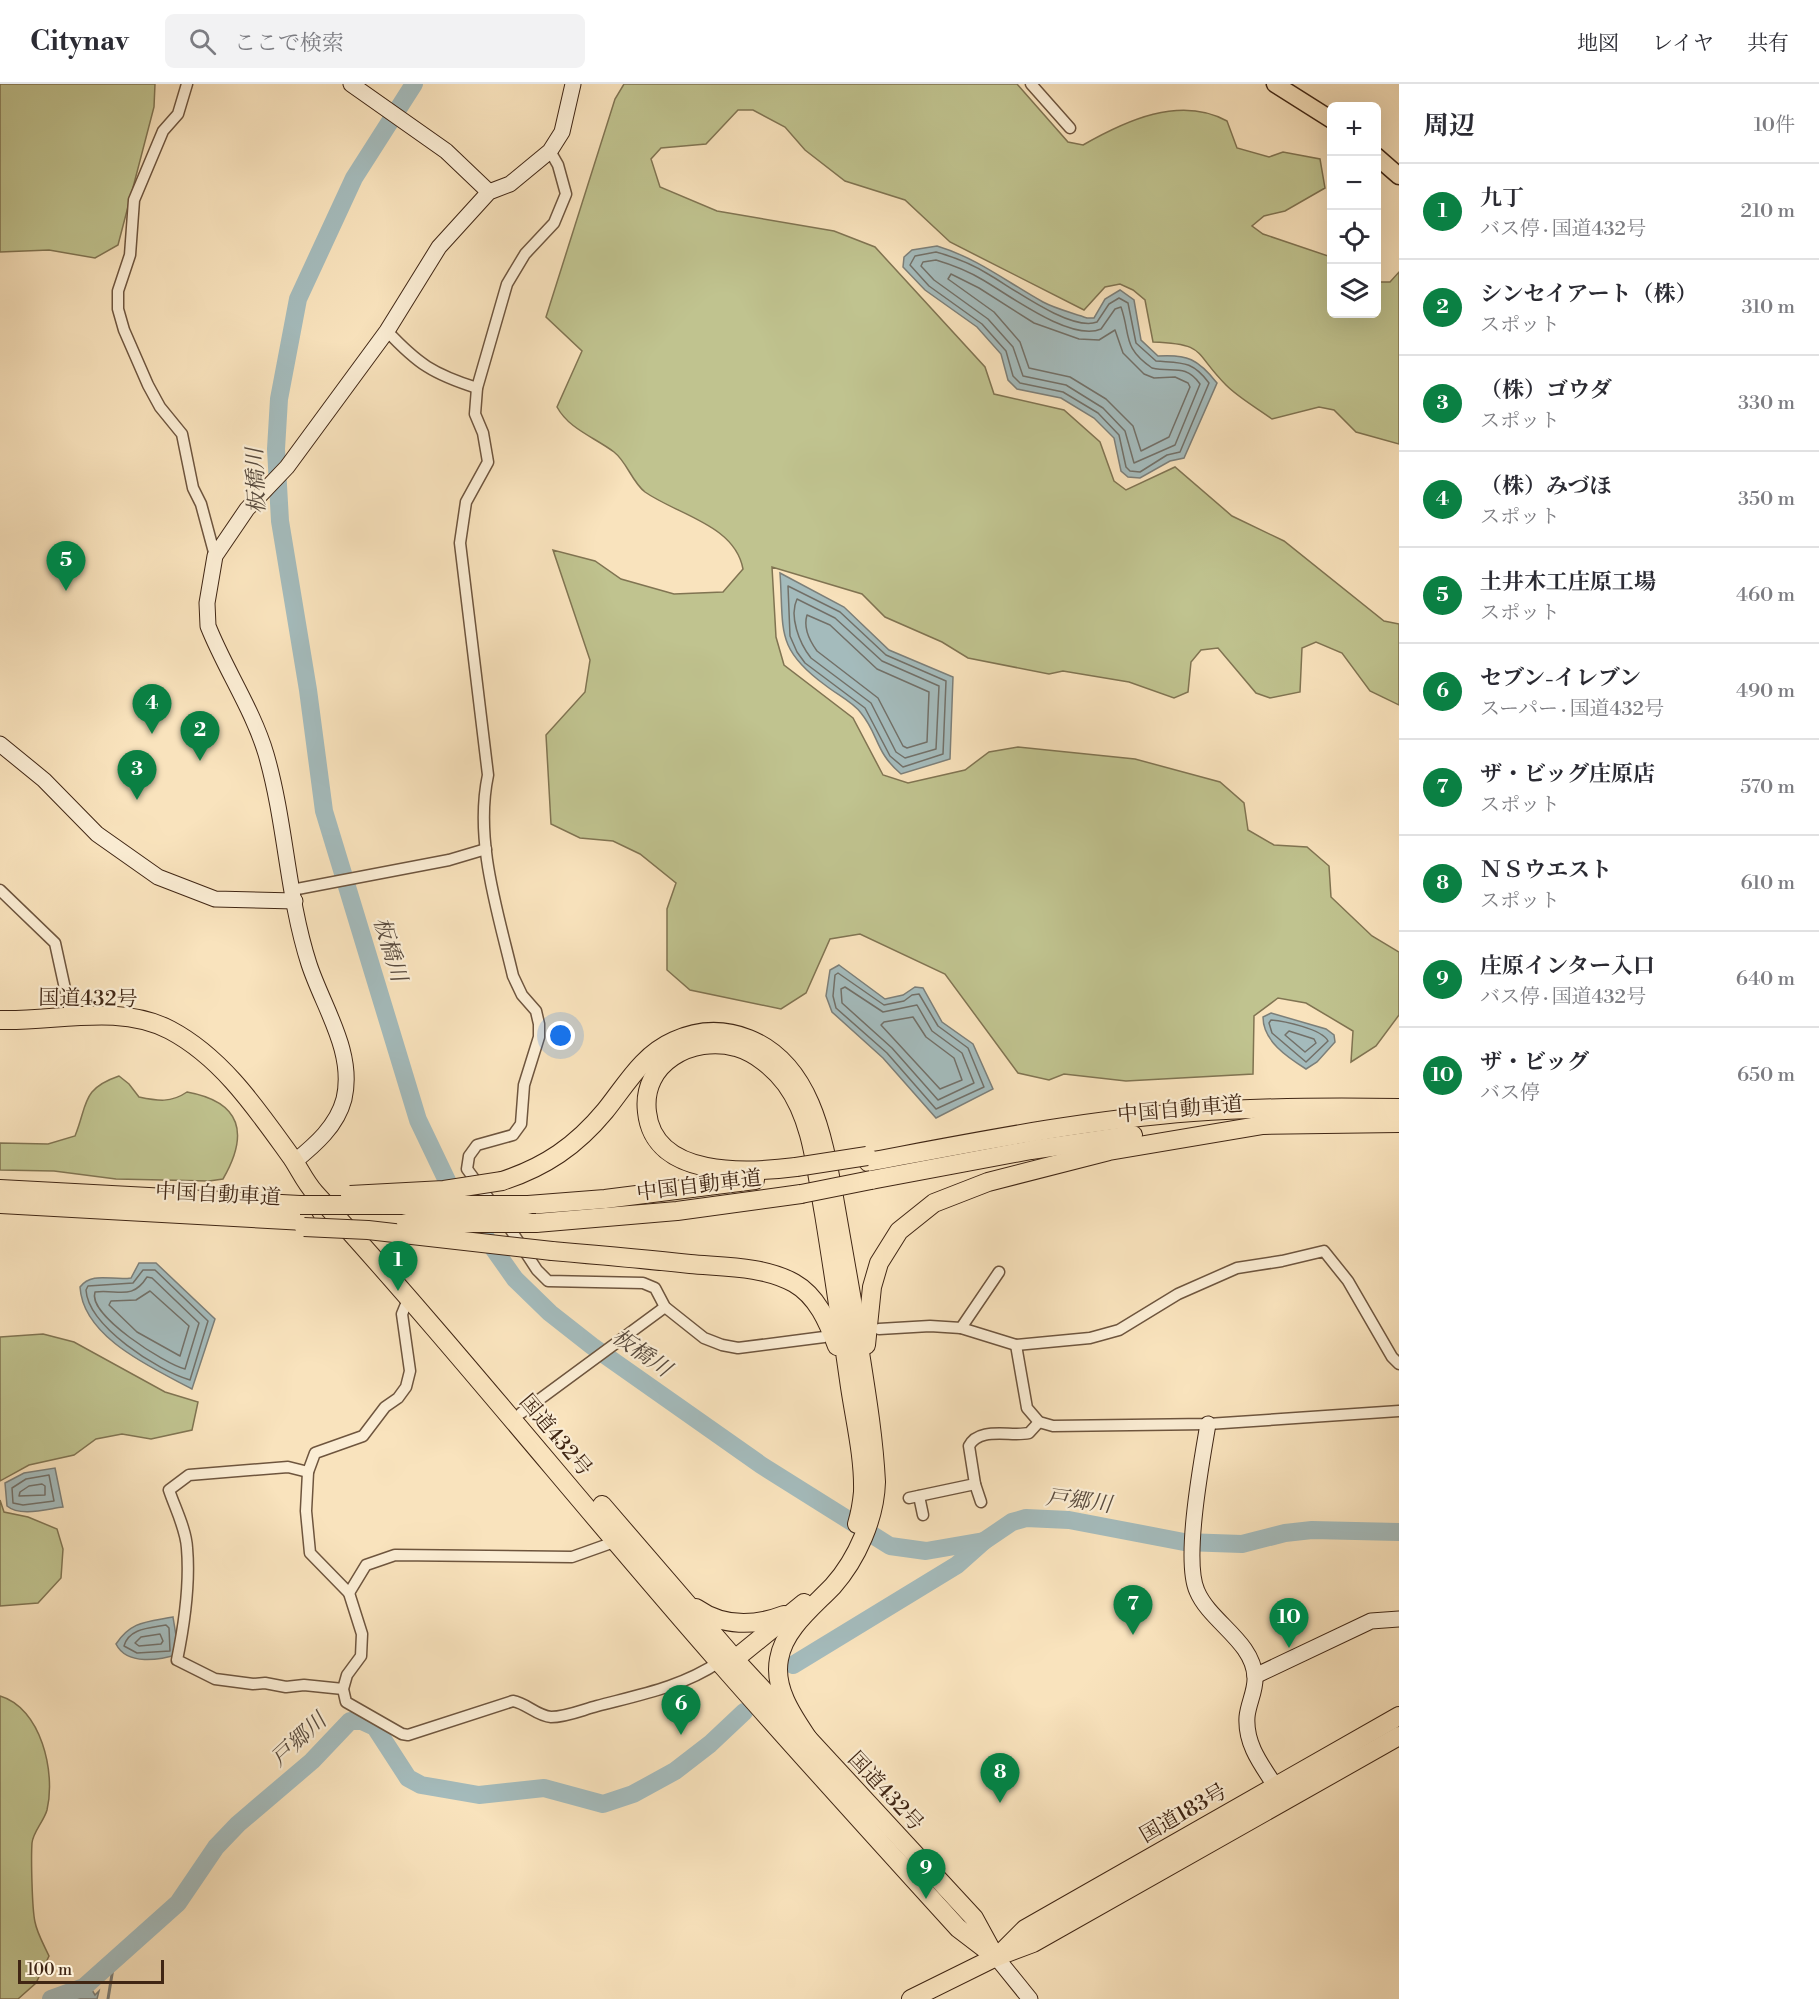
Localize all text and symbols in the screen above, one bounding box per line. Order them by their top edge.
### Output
search box [165,14,585,68]
text: Citynav [30,24,129,59]
icon: search [186,25,219,58]
text: ここで検索 [234,30,344,57]
text: 地図 [1577,31,1619,57]
text: レイヤ [1652,31,1714,57]
text: 共有 [1747,31,1789,57]
map controls [1327,102,1381,318]
button: + [1327,102,1381,156]
text: 周辺 [1423,110,1475,142]
text: 10件 [1754,113,1795,138]
button: − [1327,156,1381,210]
text: 九丁 [1480,185,1524,212]
text: 1 [1438,199,1447,224]
text: 210 m [1740,199,1795,224]
button: locate [1327,210,1381,264]
text: バス停 · 国道432号 [1480,217,1646,242]
button: layers [1327,264,1381,318]
text: シンセイアート（株） [1480,281,1697,308]
text: 2 [1436,295,1449,320]
text: 310 m [1742,295,1795,320]
text: スポット [1480,313,1560,338]
text: （株）ゴウダ [1480,377,1612,404]
text: 3 [1436,391,1449,416]
text: 330 m [1738,391,1795,416]
text: スポット [1480,409,1560,434]
water label: 板橋川 [242,446,271,514]
text: （株）みづほ [1480,473,1612,500]
text: 4 [1436,487,1449,512]
text: 350 m [1738,487,1795,512]
text: スポット [1480,505,1560,530]
pin: 5 [46,542,86,591]
text: 土井木工庄原工場 [1480,569,1656,596]
text: 5 [1436,583,1449,608]
text: 460 m [1736,583,1795,608]
text: スポット [1480,601,1560,626]
text: セブン-イレブン [1480,665,1641,692]
text: 6 [1436,679,1449,704]
text: 490 m [1736,679,1795,704]
pin: 4 [132,684,172,734]
text: スーパー · 国道432号 [1480,697,1664,722]
pin: 2 [180,712,220,761]
pin: 3 [118,750,156,800]
text: ザ・ビッグ庄原店 [1480,761,1655,788]
text: 7 [1437,775,1448,800]
text: 570 m [1740,775,1795,800]
text: スポット [1480,793,1560,818]
text: ＮＳウエスト [1480,857,1612,884]
text: 8 [1436,871,1449,896]
text: 610 m [1741,871,1795,896]
text: スポット [1480,889,1560,914]
water label: 板橋川 [367,914,413,987]
text: 庄原インター入口 [1480,953,1655,980]
text: 9 [1436,967,1449,992]
text: 640 m [1736,967,1795,992]
street label: 国道432号 [38,985,138,1013]
text: バス停 · 国道432号 [1480,985,1646,1010]
your location [546,1021,575,1050]
text: ザ・ビッグ [1480,1049,1589,1076]
text: 10 [1431,1063,1454,1088]
text: 650 m [1737,1063,1795,1088]
text: バス停 [1480,1081,1540,1106]
street label: 中国自動車道 [1116,1092,1244,1128]
street label: 中国自動車道 [635,1165,763,1207]
street label: 中国自動車道 [154,1179,282,1211]
pin: 1 [378,1242,418,1291]
water label: 板橋川 [606,1323,678,1384]
street label: 国道432号 [513,1389,597,1482]
water label: 戸郷川 [1044,1484,1115,1519]
pin: 7 [1114,1586,1152,1635]
pin: 10 [1270,1598,1308,1648]
pin: 6 [662,1686,700,1735]
water label: 戸郷川 [266,1706,334,1772]
street label: 国道432号 [842,1747,929,1837]
pin: 8 [980,1754,1020,1803]
street label: 国道183号 [1135,1779,1232,1849]
pin: 9 [906,1850,946,1899]
scale bar [18,1957,164,1984]
text: 100 m [27,1960,72,1980]

